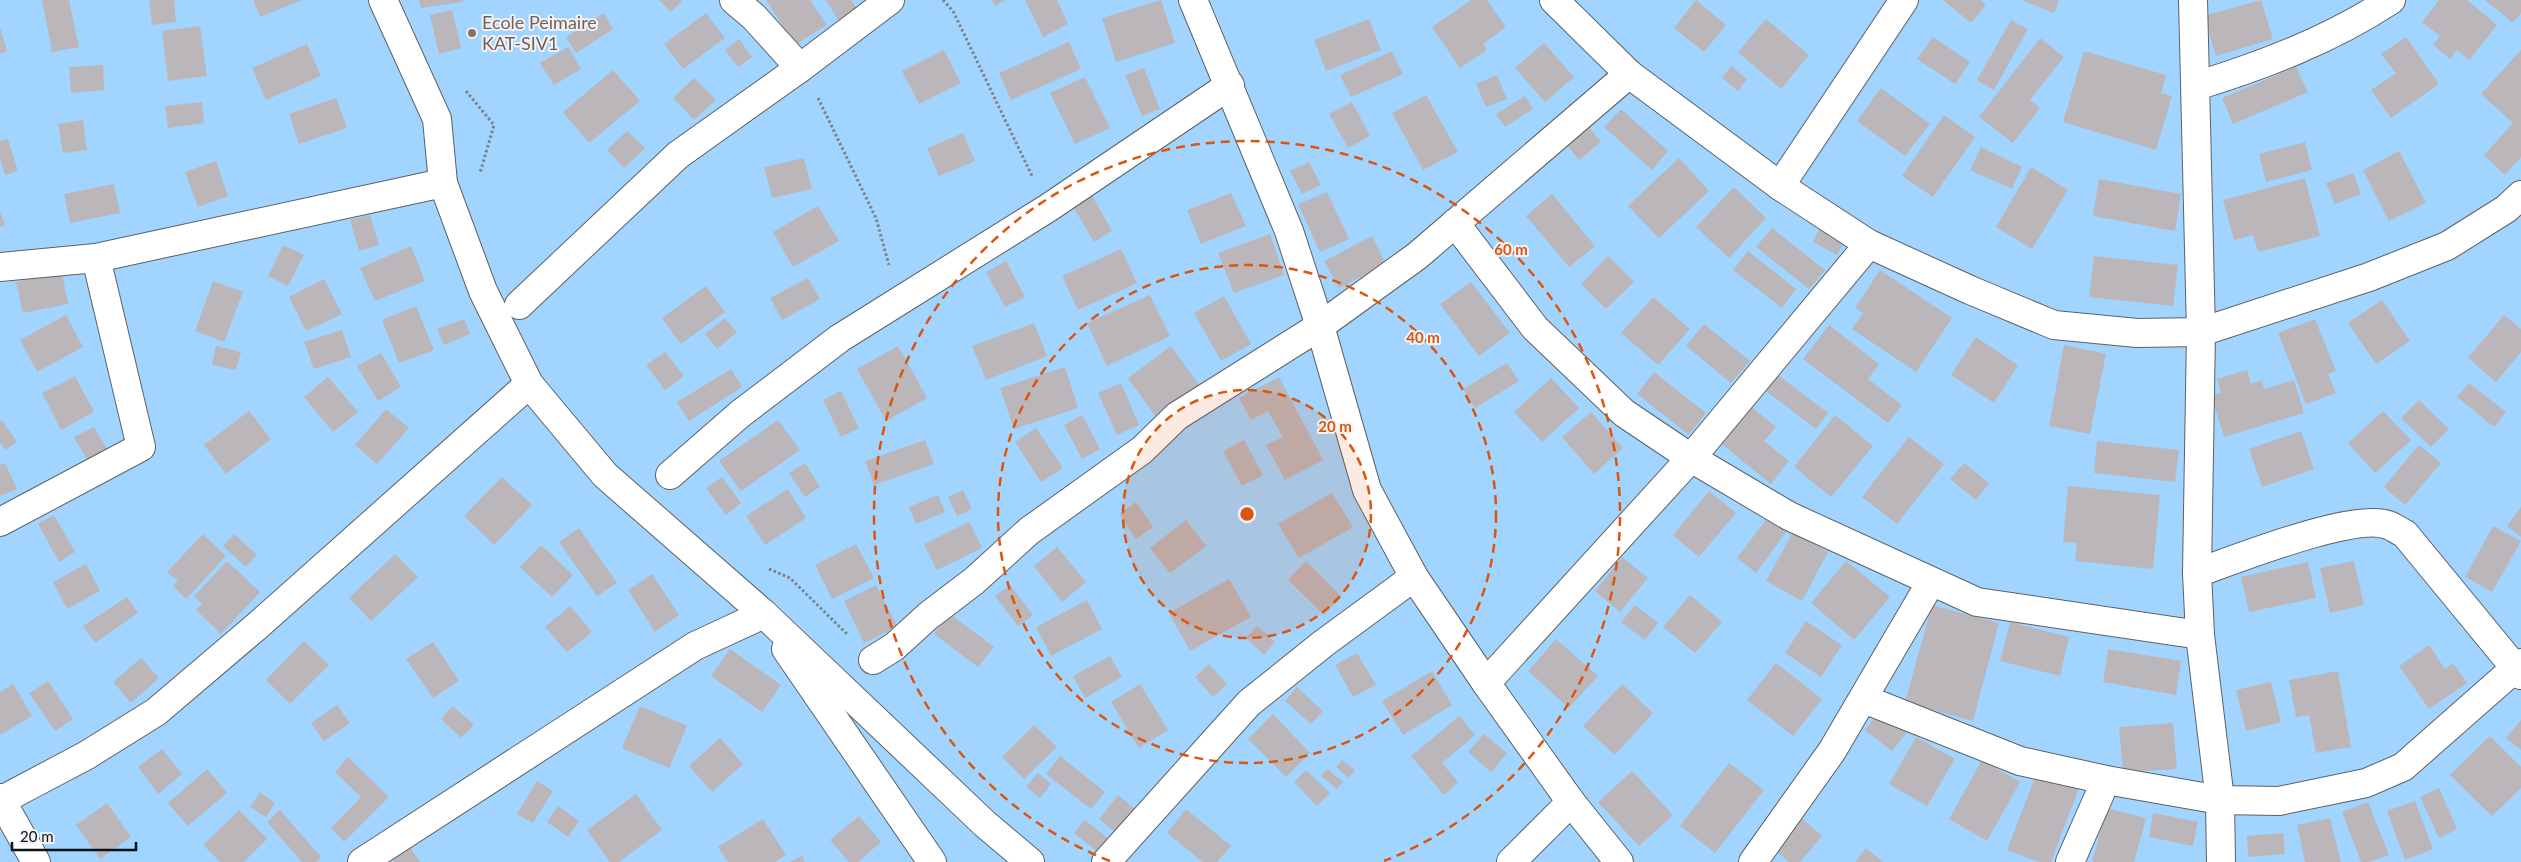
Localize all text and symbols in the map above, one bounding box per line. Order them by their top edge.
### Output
place label: Ecole Peimaire KAT-SIV1 [482,11,597,54]
marker: Ecole Peimaire KAT-SIV1 [466,27,478,39]
text: 60 m [1494,240,1528,258]
text: 40 m [1406,328,1440,346]
text: 20 m [1318,417,1352,435]
centre of rings [1238,505,1256,523]
scale bar [12,820,136,852]
text: 20 m [20,827,54,845]

